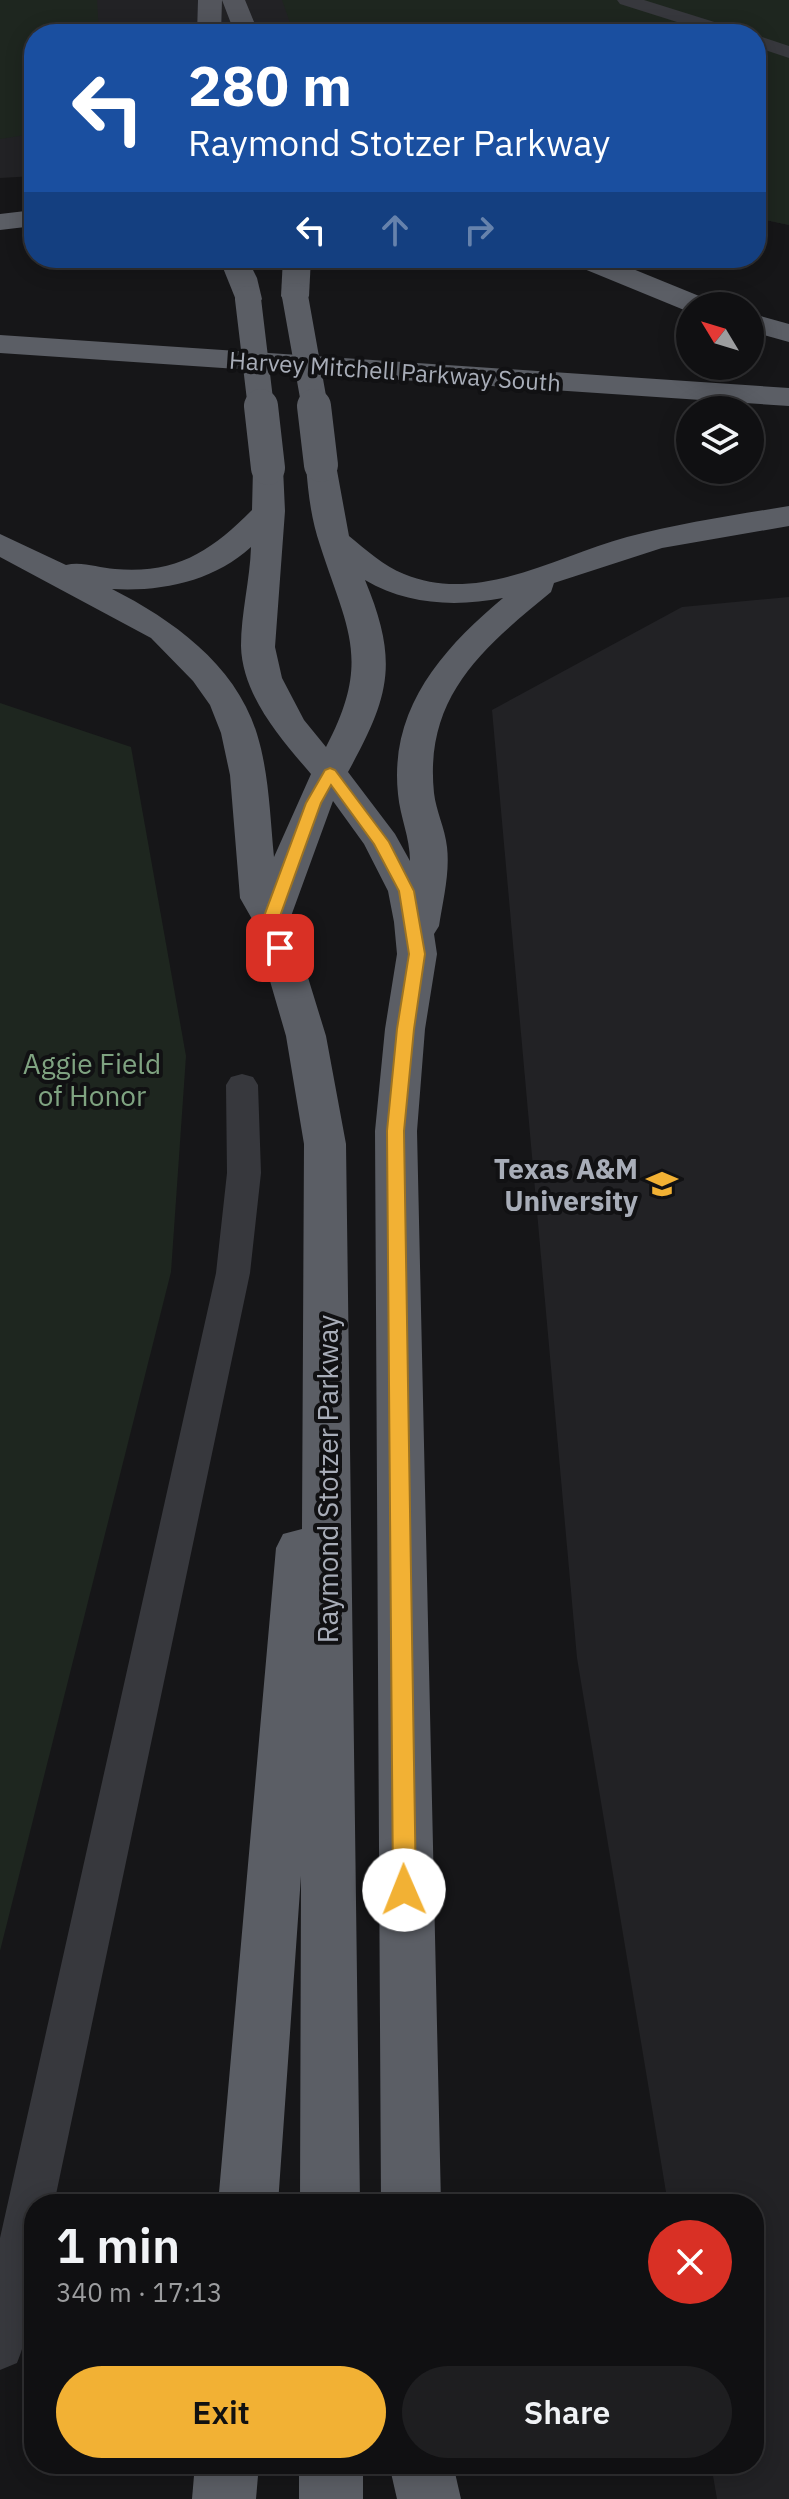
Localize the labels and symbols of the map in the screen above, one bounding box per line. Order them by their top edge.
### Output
north arrow [676,292,764,380]
street label: Harvey Mitchell Parkway South [228,343,562,399]
pin [246,914,314,982]
park label: Aggie Field of Honor [23,1045,161,1114]
place label: Texas A&M University [494,1150,638,1219]
school or university icon: Texas A&M University [645,1167,679,1201]
street label: Raymond Stotzer Parkway [309,1315,346,1643]
position arrow [362,1848,446,1932]

